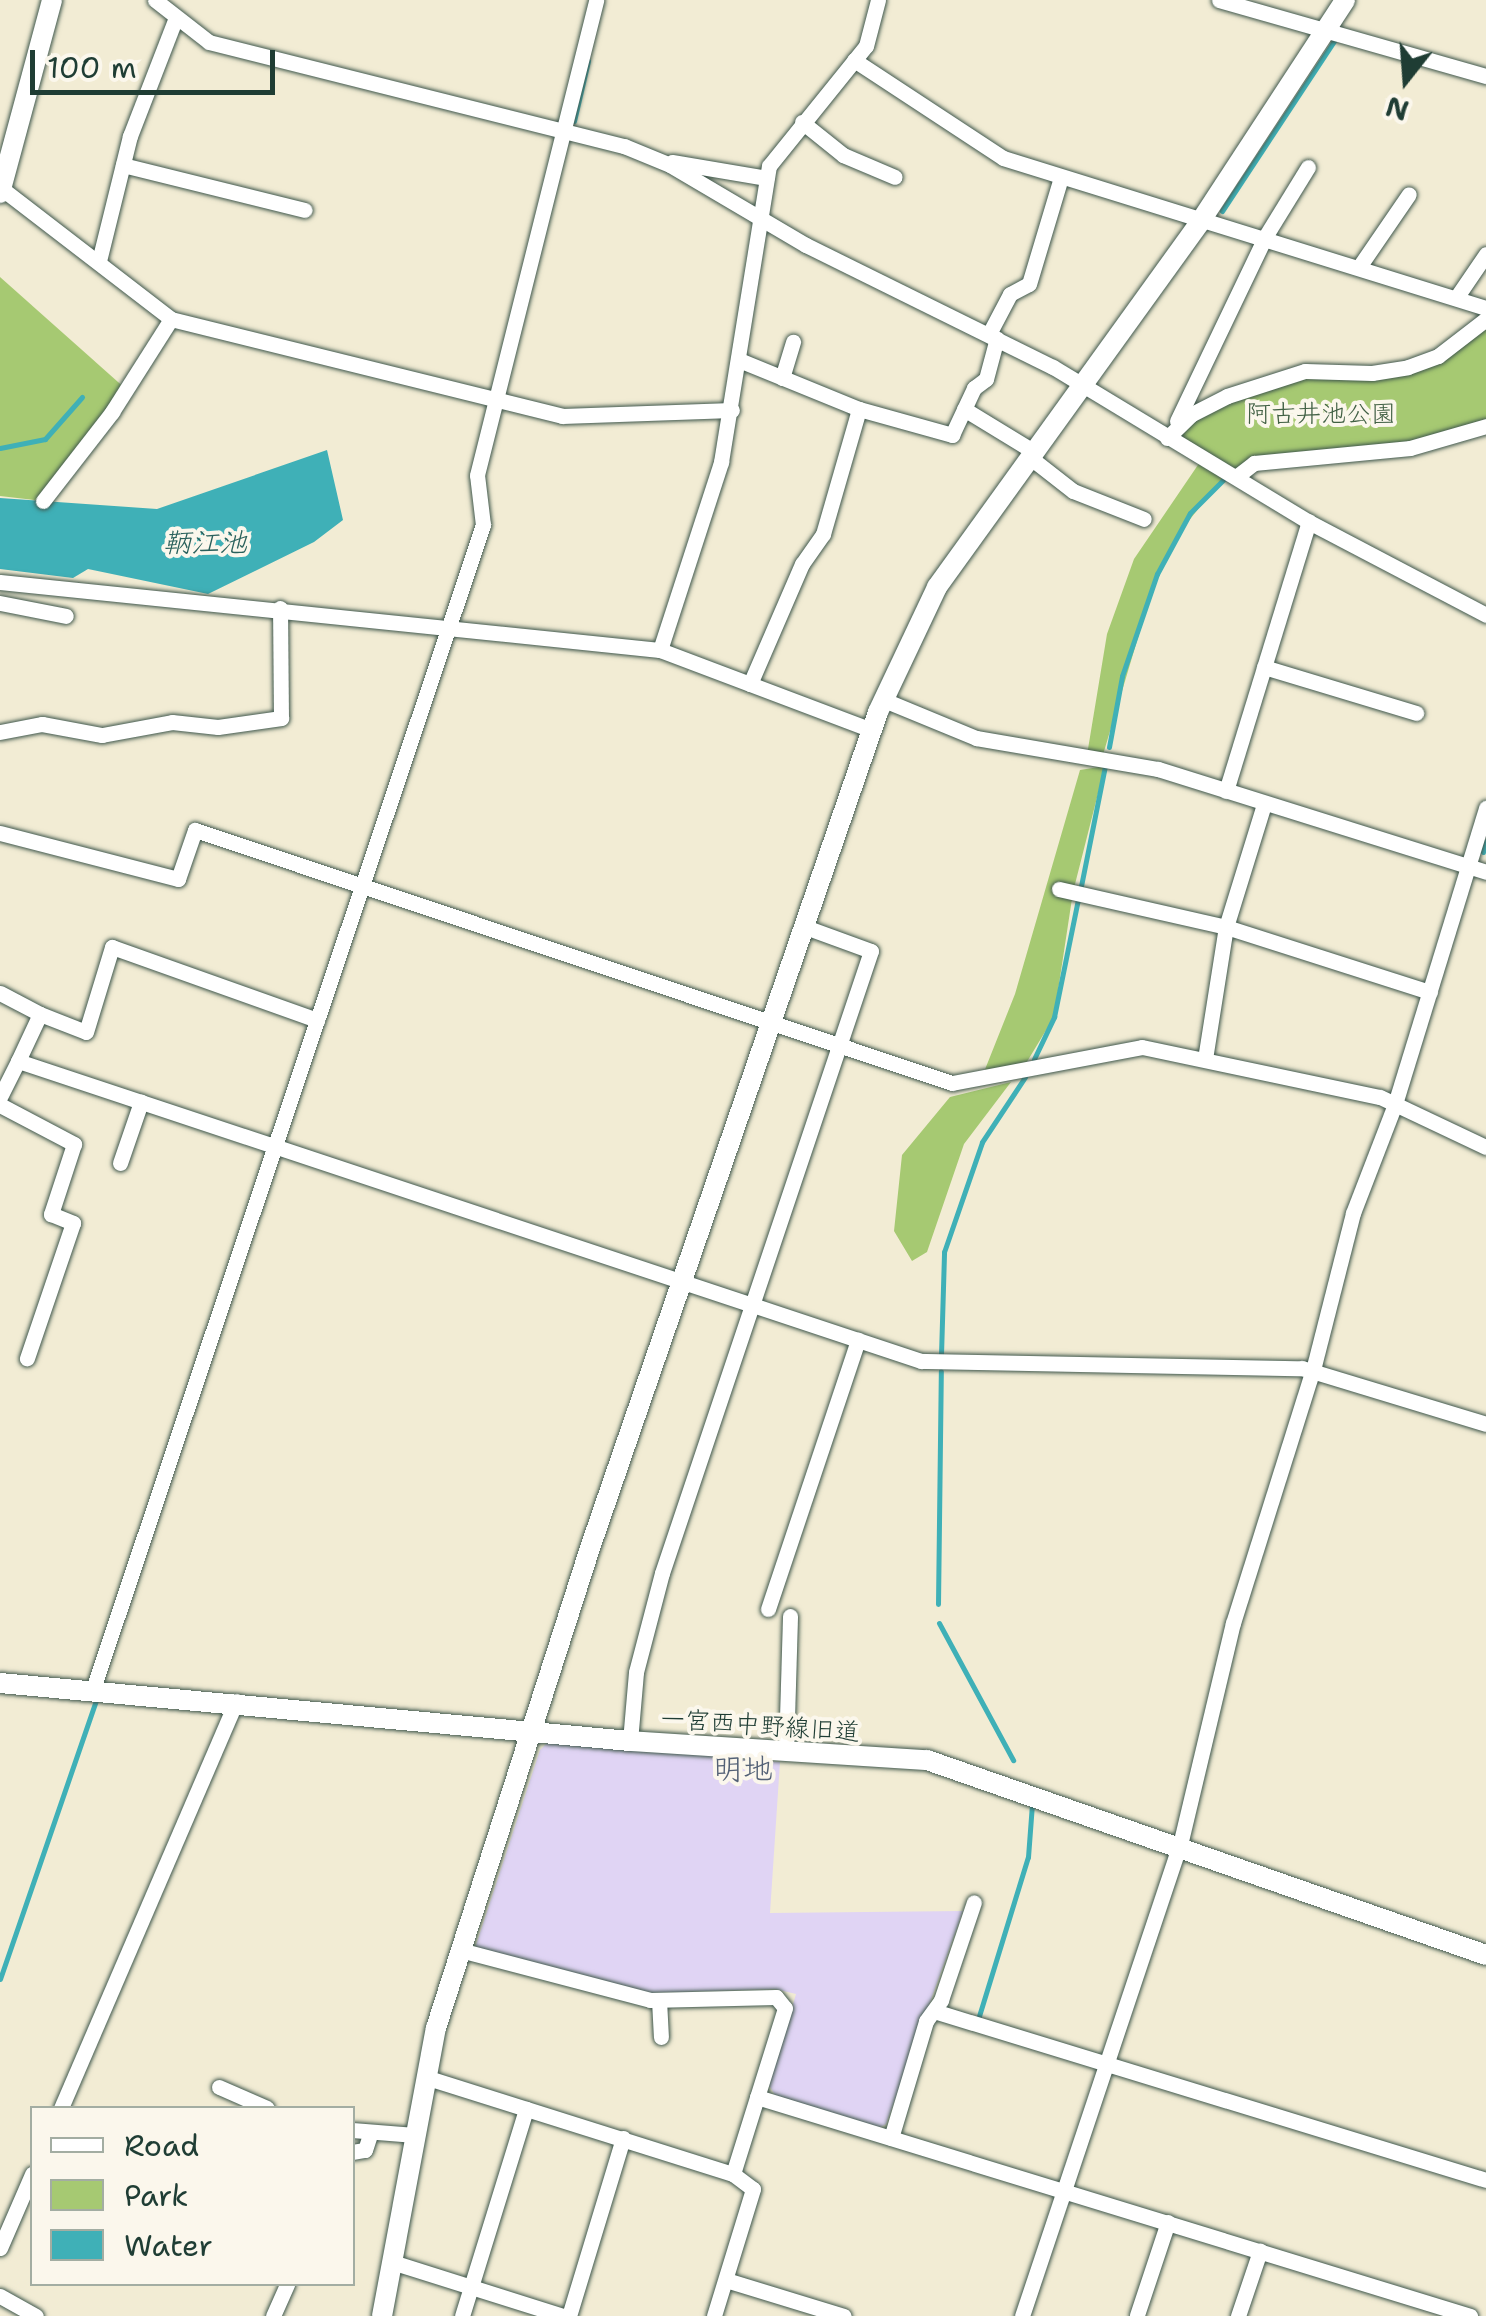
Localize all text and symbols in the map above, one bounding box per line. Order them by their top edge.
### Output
scale bar [35,30,280,92]
north arrow [1356,30,1456,130]
text: 100 m [47,47,137,88]
text: N [1381,87,1413,130]
park label: 阿古井池公園 [1246,398,1396,428]
water label: 鞆江池 [163,525,247,559]
street label: 一宮西中野線旧道 [659,1703,861,1747]
district label: 明地 [713,1751,773,1787]
legend [30,2106,355,2286]
text: Road [124,2125,199,2166]
text: Park [124,2175,188,2216]
text: Water [124,2225,213,2266]

